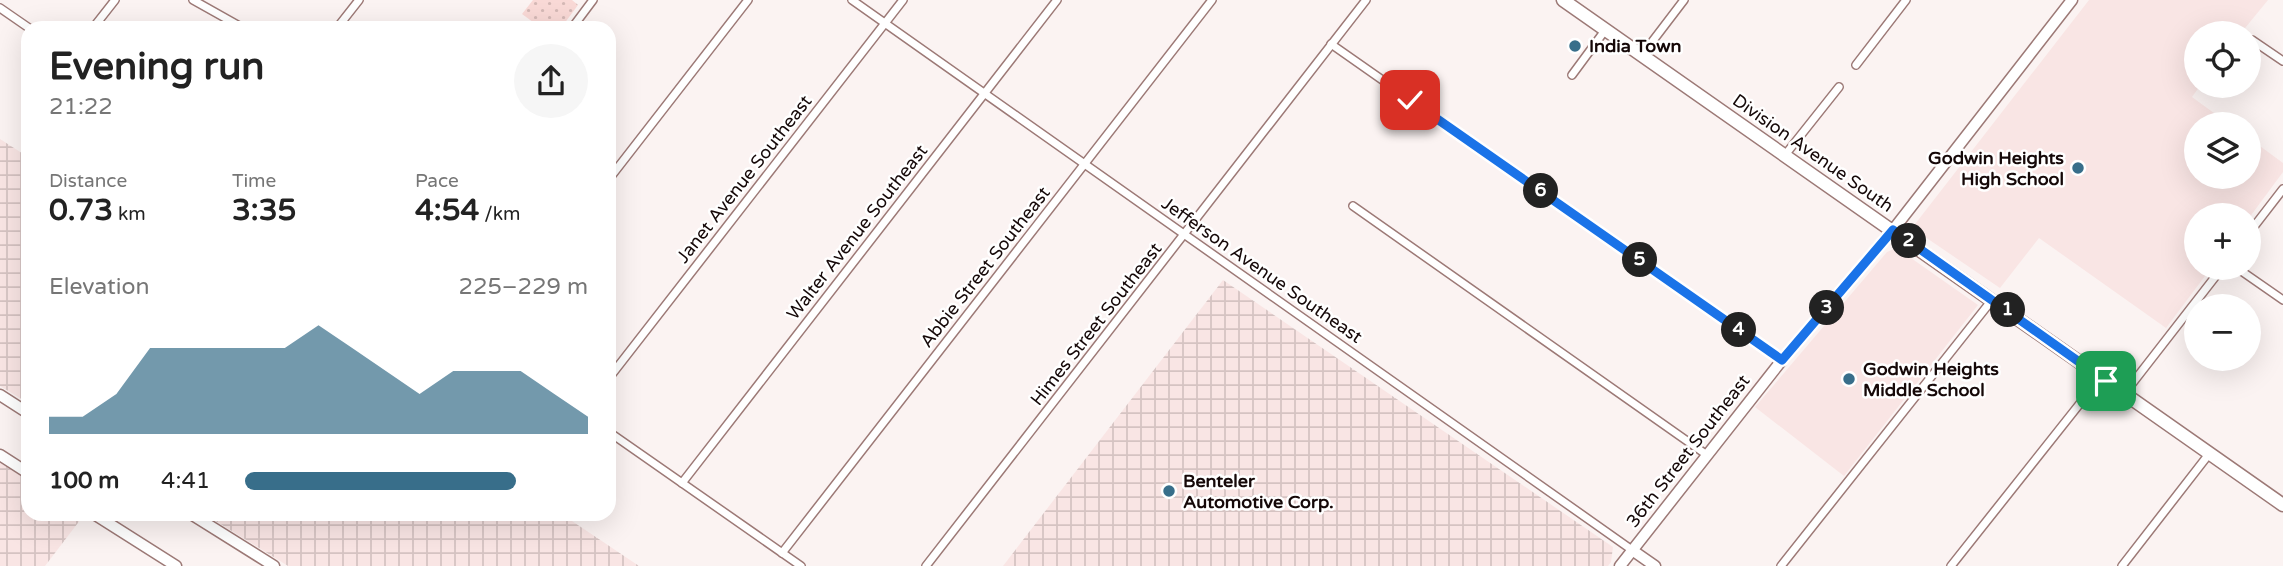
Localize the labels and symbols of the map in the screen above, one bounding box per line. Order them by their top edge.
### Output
place label: India Town [1589,35,1681,57]
marker: India Town [1567,38,1583,54]
pin [1380,70,1440,130]
street label: Division Avenue South [1728,89,1898,217]
street label: Janet Avenue Southeast [672,91,816,267]
street label: Walter Avenue Southeast [782,140,932,324]
place label: Godwin Heights High School [1928,147,2064,190]
marker: Godwin Heights High School [2070,160,2086,176]
pin: 6 [1524,174,1558,208]
street label: Abbie Street Southeast [915,182,1055,352]
street label: Jefferson Avenue Southeast [1157,192,1367,348]
pin: 2 [1892,224,1926,258]
street label: Himes Street Southeast [1026,238,1166,410]
pin: 5 [1622,243,1658,278]
pin: 3 [1810,290,1844,326]
pin: 1 [1990,292,2025,328]
pin: 4 [1722,312,1756,348]
pin [2076,351,2136,411]
place label: Godwin Heights Middle School [1863,358,1999,401]
street label: 36th Street Southeast [1622,370,1755,532]
marker: Godwin Heights Middle School [1841,371,1857,387]
place label: Benteler Automotive Corp. [1183,470,1334,513]
marker: Benteler Automotive Corp. [1161,483,1177,499]

